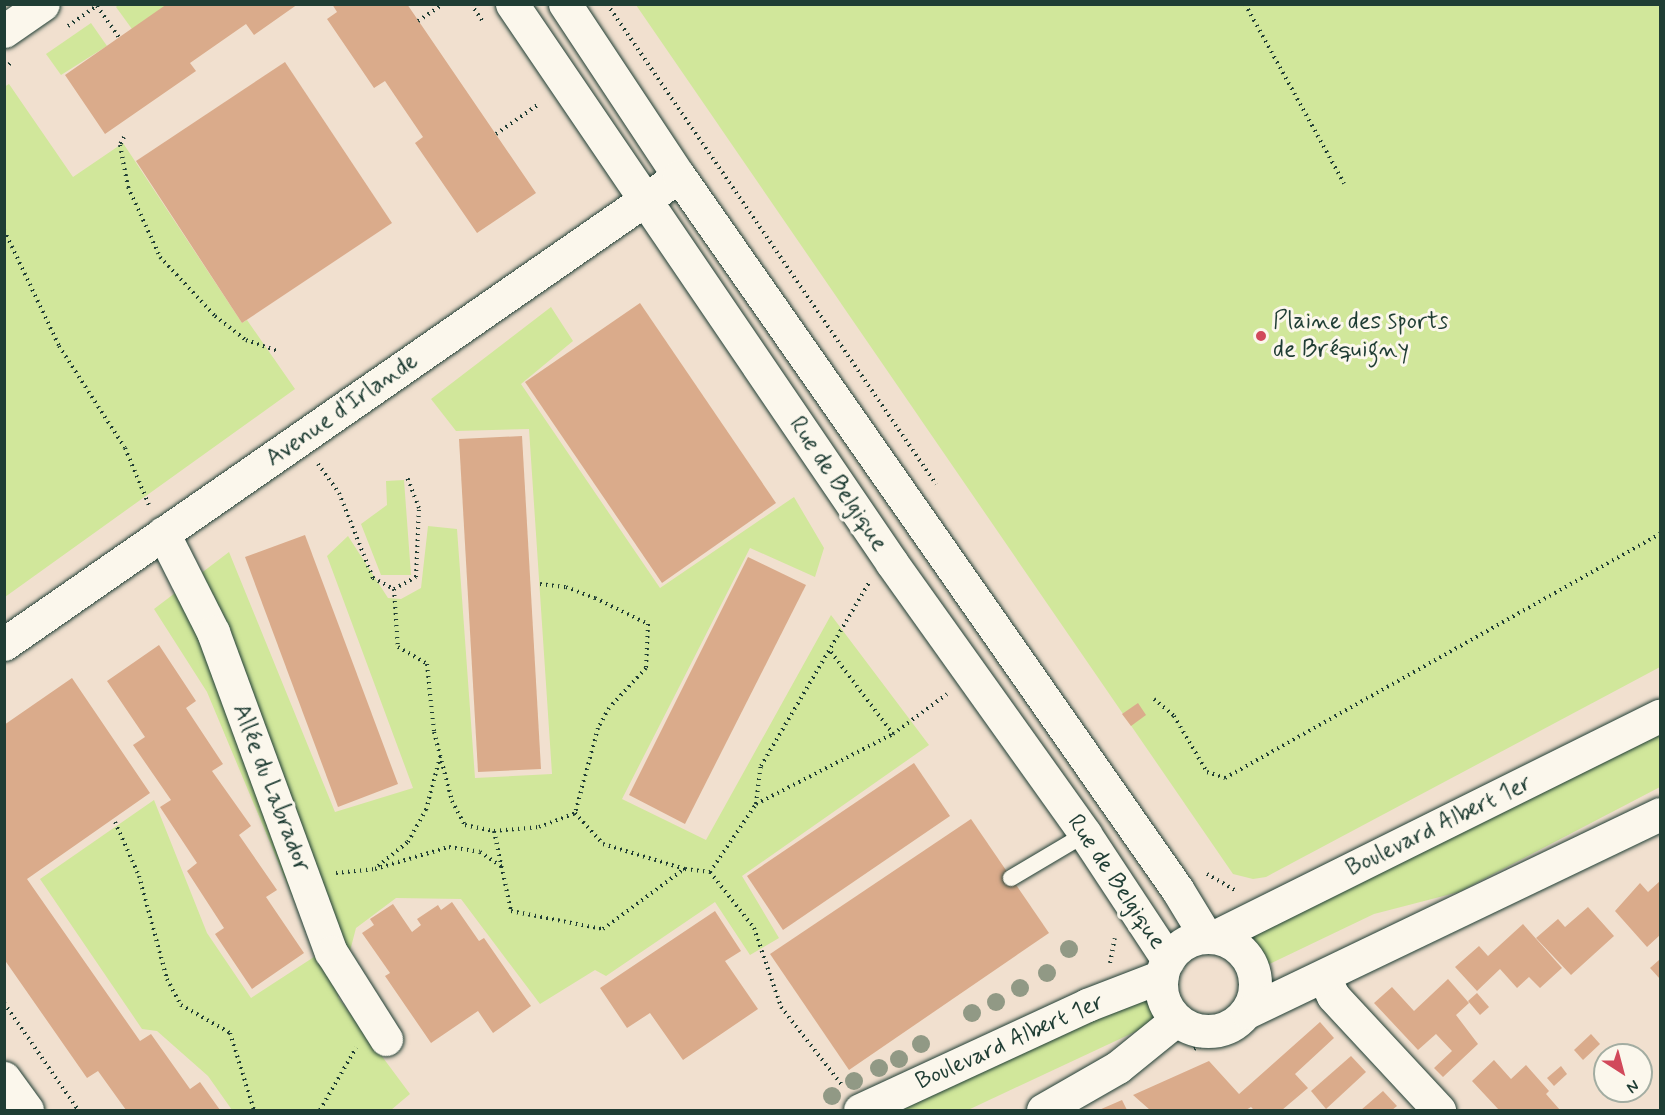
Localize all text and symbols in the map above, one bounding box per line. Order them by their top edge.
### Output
place label: Plaine des sports de Bréquigny [1273,308,1455,364]
marker: Plaine des sports de Bréquigny [1254,329,1268,343]
street label: Avenue d'Irlande [260,347,424,473]
street label: Rue de Belgique [781,410,895,558]
street label: Allée du Labrador [226,700,316,876]
street label: Boulevard Albert 1er [1341,768,1537,884]
street label: Rue de Belgique [1059,808,1173,956]
street label: Boulevard Albert 1er [911,987,1109,1097]
north arrow [1593,1043,1653,1103]
text: N [1622,1075,1643,1098]

